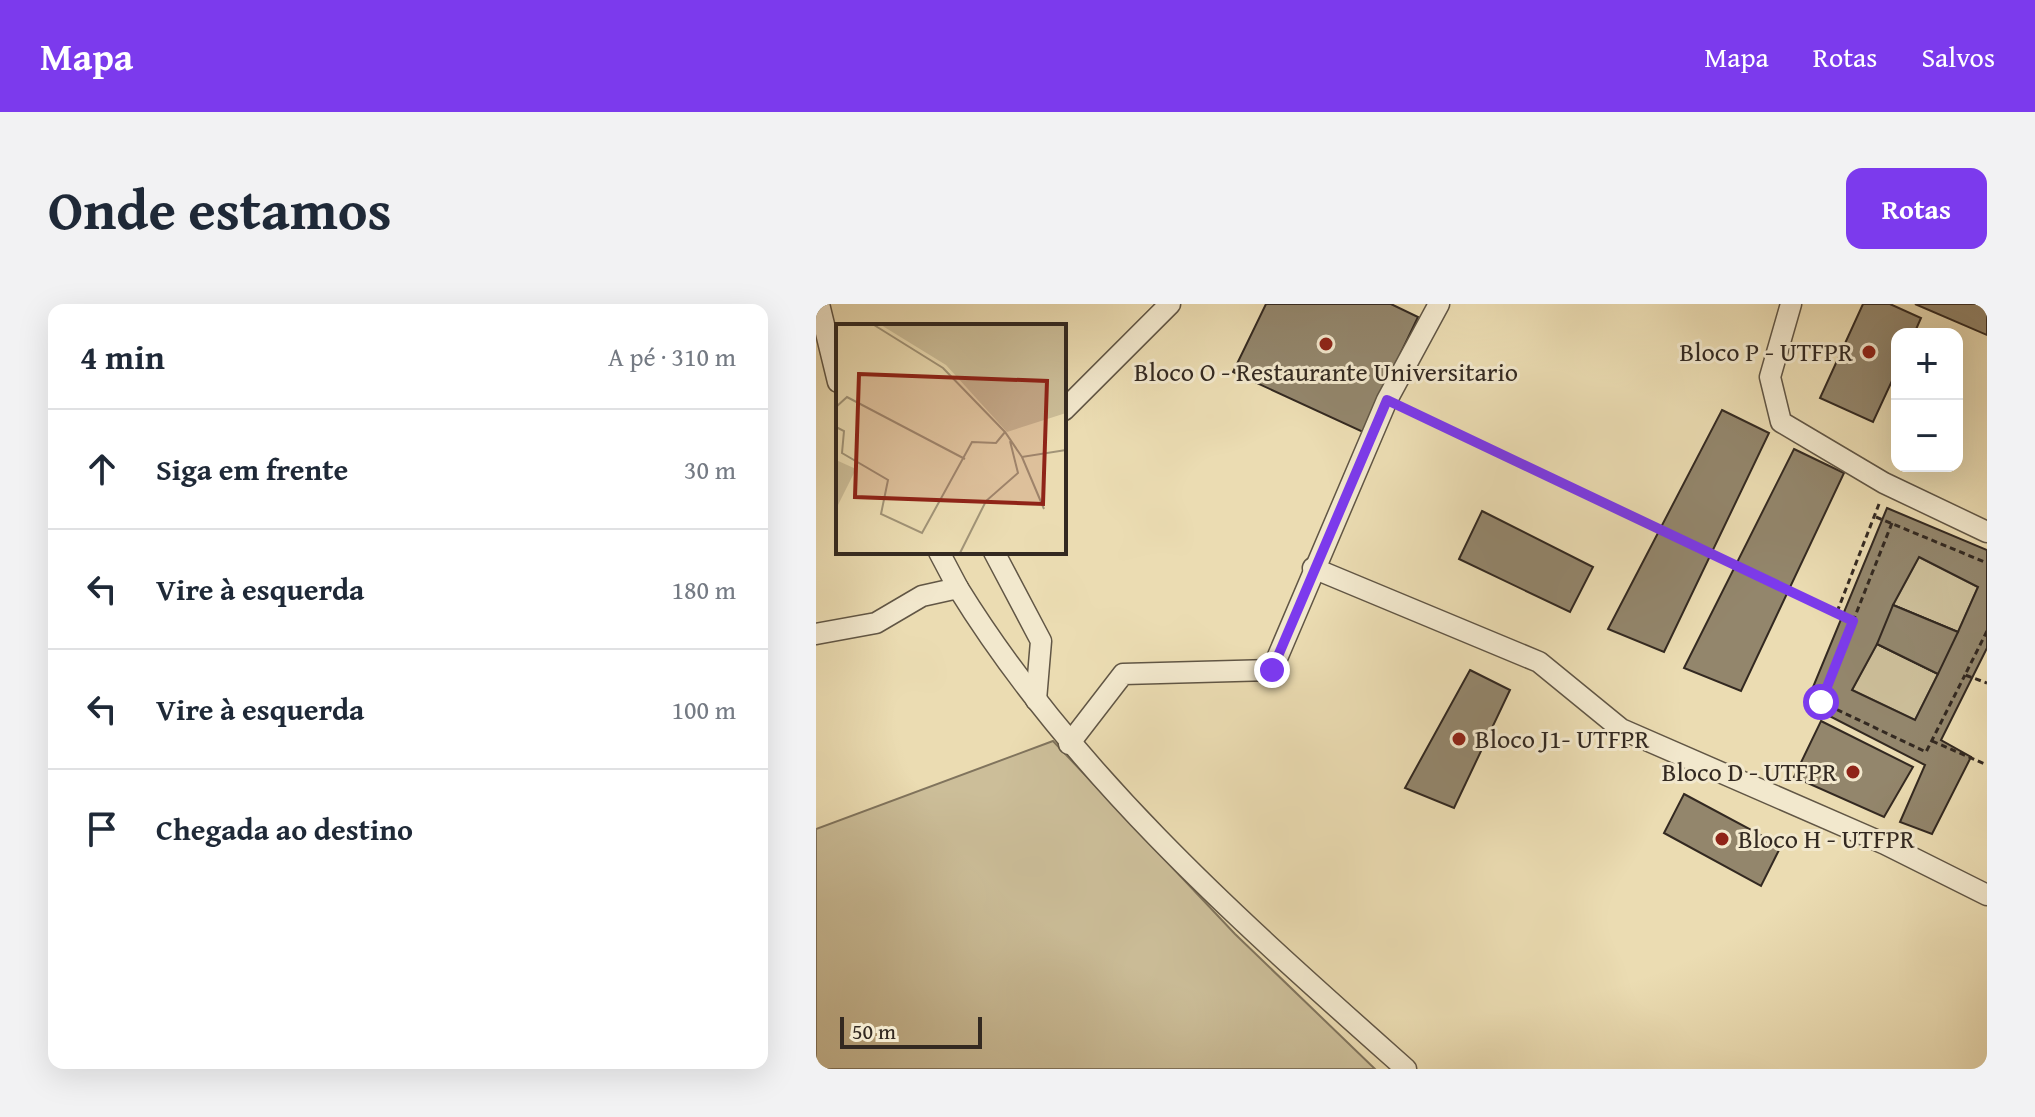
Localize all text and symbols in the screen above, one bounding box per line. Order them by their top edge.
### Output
text: Mapa [40,28,133,84]
text: Mapa [1704,36,1769,77]
text: Rotas [1813,36,1877,77]
text: Salvos [1921,36,1995,77]
text: Onde estamos [48,167,392,250]
button: Rotas [1846,168,1987,249]
inset map [836,324,1066,554]
map controls [1891,328,1963,472]
button: + [1891,328,1963,400]
text: 4 min [80,332,165,381]
place label: Bloco P - UTFPR [1679,332,1853,371]
marker: Bloco O - Restaurante Universitario [1317,335,1335,353]
text: A pé · 310 m [608,337,736,376]
marker: Bloco P - UTFPR [1860,343,1878,361]
place label: Bloco O - Restaurante Universitario [1134,352,1518,391]
button: − [1891,400,1963,472]
icon: ahead [80,447,124,491]
text: Siga em frente [156,447,348,491]
text: 30 m [684,450,736,489]
icon: left [80,567,124,611]
text: Vire à esquerda [156,567,364,611]
text: 180 m [671,570,736,609]
route end [1254,652,1290,688]
route start [1803,684,1839,720]
icon: left [80,687,124,731]
text: Vire à esquerda [156,687,364,731]
text: 100 m [671,690,736,729]
place label: Bloco J1- UTFPR [1475,719,1650,758]
marker: Bloco J1- UTFPR [1450,730,1468,748]
place label: Bloco D - UTFPR [1662,752,1837,791]
marker: Bloco D - UTFPR [1844,763,1862,781]
icon: arrive [80,807,124,851]
text: Chegada ao destino [156,807,413,851]
place label: Bloco H - UTFPR [1738,819,1915,858]
marker: Bloco H - UTFPR [1713,830,1731,848]
scale bar [840,1013,982,1049]
text: 50 m [852,1015,896,1047]

